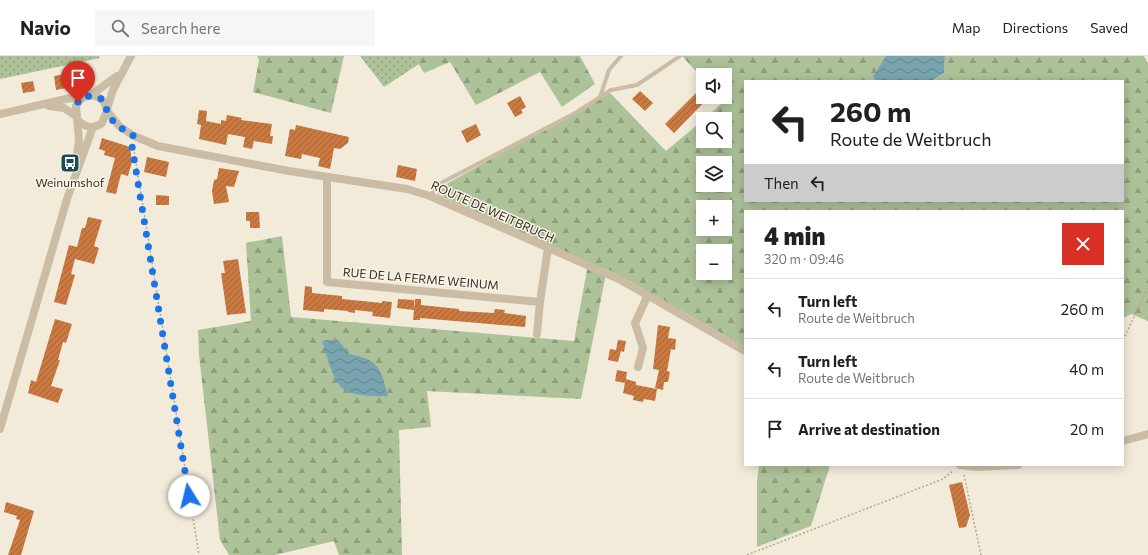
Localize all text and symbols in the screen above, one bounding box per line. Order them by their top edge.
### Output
search box [95,10,375,46]
text: Navio [20,16,71,39]
icon: search [109,17,131,39]
text: Search here [141,19,220,37]
text: Map [952,19,981,36]
text: Directions [1003,19,1068,36]
text: Saved [1090,19,1128,36]
pin [61,61,95,102]
icon: arrive [67,67,89,89]
map controls [696,68,732,280]
button: sound [696,68,732,104]
text: 260 m [830,94,911,128]
icon: left [764,96,816,148]
button: search [696,112,732,148]
text: Route de Weitbruch [830,128,992,150]
bus stop icon: Weinumshof [59,152,81,174]
button: layers [696,156,732,192]
icon: left [807,172,829,194]
text: Then [764,174,799,192]
place label: Weinumshof [35,175,105,189]
street label: ROUTE DE WEITBRUCH [429,177,557,245]
button: + [696,200,732,236]
text: 4 min [764,221,825,250]
button: close [1062,223,1104,265]
button: − [696,244,732,280]
text: 320 m · 09:46 [764,251,844,267]
street label: RUE DE LA FERME WEINUM [342,264,500,292]
text: Turn left [798,292,857,310]
icon: left [764,298,786,320]
text: 260 m [1061,300,1104,318]
text: Route de Weitbruch [798,310,915,326]
text: Turn left [798,352,857,370]
icon: left [764,358,786,380]
text: 40 m [1069,360,1104,378]
text: Route de Weitbruch [798,370,915,386]
icon: arrive [764,418,786,440]
text: Arrive at destination [798,420,940,438]
text: 20 m [1070,420,1104,438]
position arrow [168,475,210,517]

